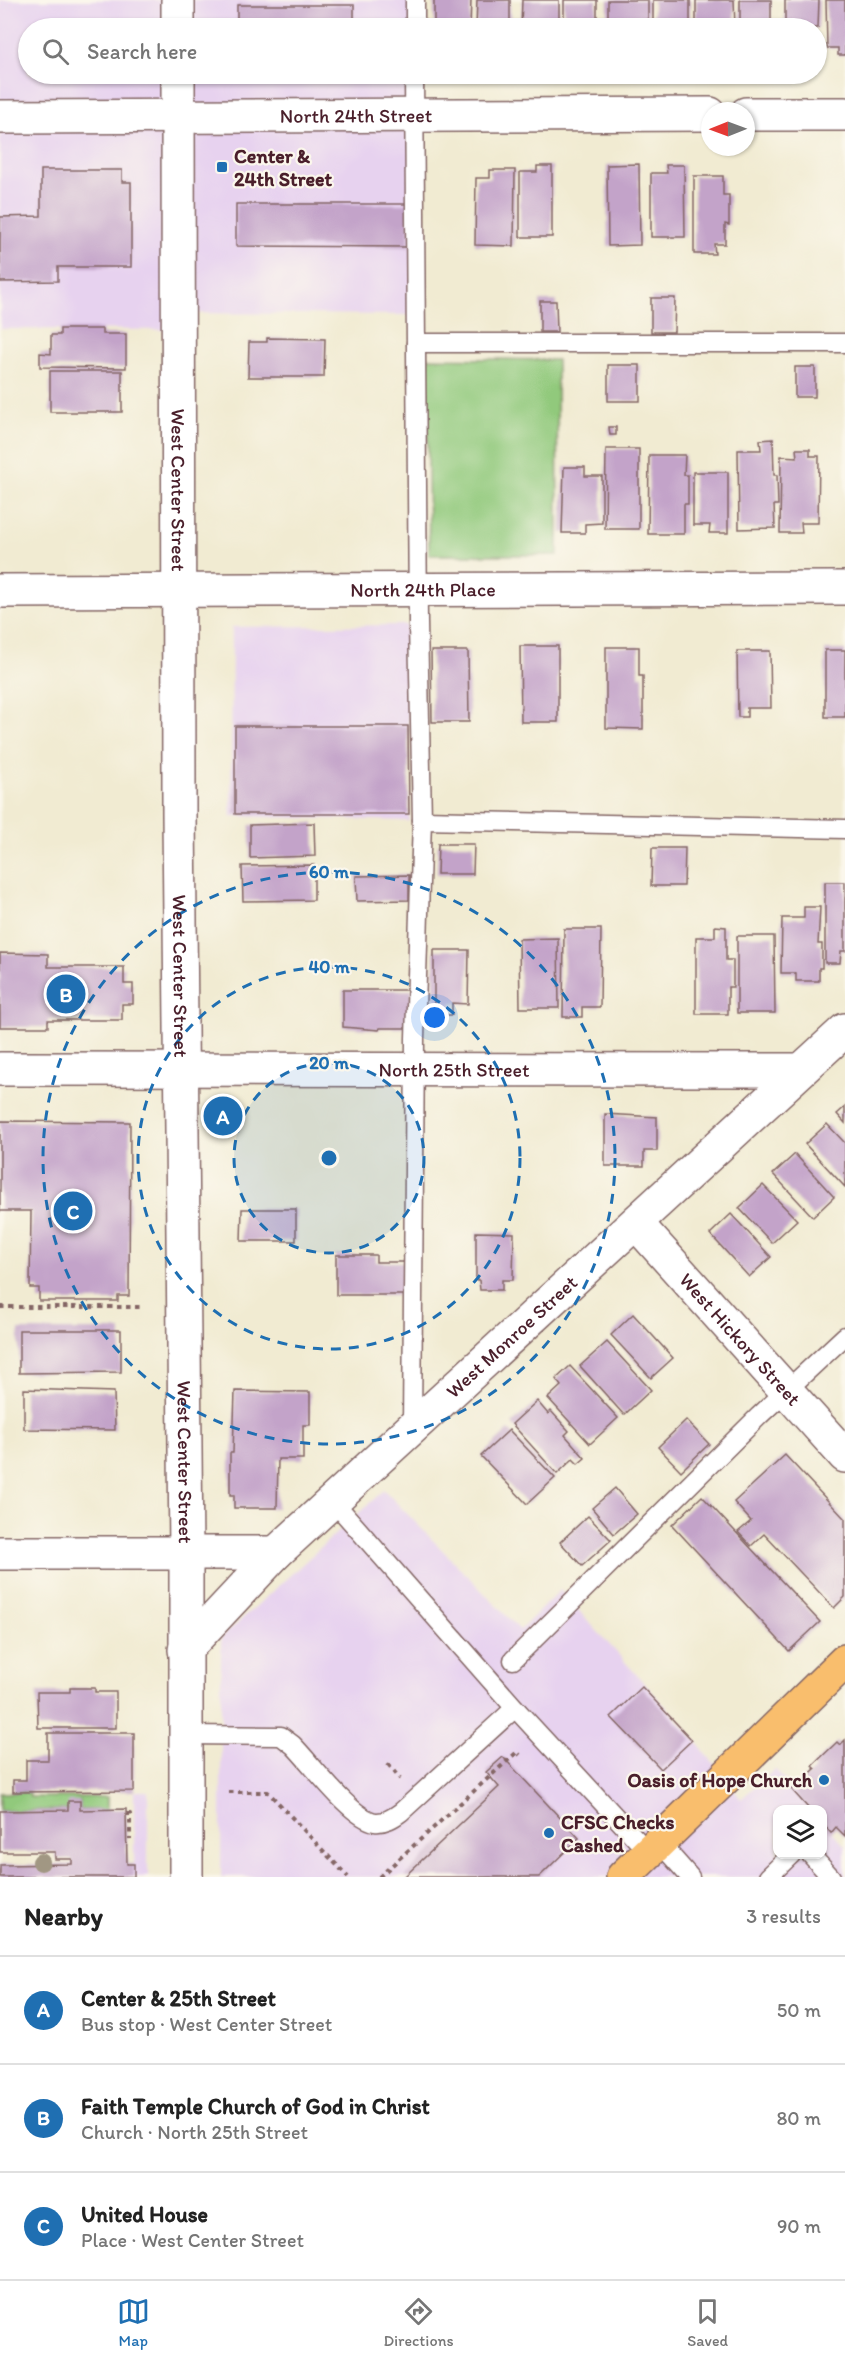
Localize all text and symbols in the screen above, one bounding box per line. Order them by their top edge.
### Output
search box [18,18,827,84]
icon: search [39,35,72,68]
text: Search here [87,38,197,65]
north arrow [701,102,755,156]
street label: North 24th Street [280,103,433,128]
place label: Center & 24th Street [234,144,333,191]
marker: Center & 24th Street [215,160,229,174]
street label: West Center Street [166,408,191,572]
street label: North 24th Place [350,577,496,602]
text: 60 m [309,861,350,883]
street label: West Center Street [168,894,193,1058]
text: 40 m [308,956,350,978]
pin: B [46,972,86,1016]
your location [420,1003,449,1032]
text: 20 m [309,1052,350,1074]
street label: North 25th Street [379,1057,530,1082]
pin: A [204,1094,242,1138]
centre of rings [319,1148,339,1168]
pin: C [54,1188,92,1234]
street label: West Hickory Street [674,1268,806,1410]
street label: West Monroe Street [441,1270,582,1403]
street label: West Center Street [172,1380,198,1544]
place label: Oasis of Hope Church [627,1768,813,1793]
marker: Oasis of Hope Church [817,1773,831,1787]
map controls [773,1805,827,1859]
button: layers [773,1805,827,1859]
place label: CFSC Checks Cashed [561,1810,674,1857]
marker: CFSC Checks Cashed [542,1826,556,1840]
text: Nearby [24,1900,103,1932]
text: 3 results [746,1904,821,1928]
text: Center & 25th Street [81,1985,276,2012]
text: A [37,1998,50,2022]
text: 50 m [777,1998,821,2022]
text: Bus stop · West Center Street [81,2012,332,2036]
text: Faith Temple Church of God in Christ [81,2093,430,2120]
text: B [37,2106,50,2130]
text: 80 m [776,2106,821,2130]
text: Church · North 25th Street [81,2120,308,2144]
text: United House [81,2201,208,2228]
text: C [37,2214,50,2238]
text: 90 m [777,2214,821,2238]
text: Place · West Center Street [81,2228,304,2252]
tab: Map [117,2295,150,2350]
tab: Directions [383,2295,454,2350]
tab: Saved [687,2295,728,2350]

